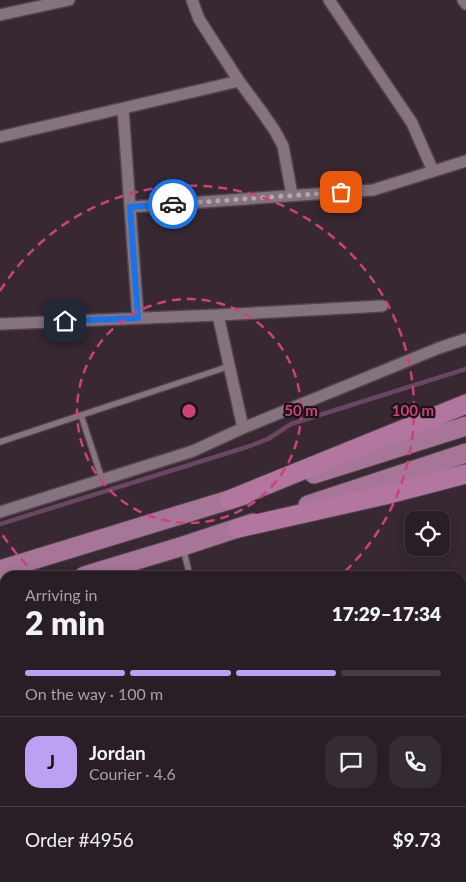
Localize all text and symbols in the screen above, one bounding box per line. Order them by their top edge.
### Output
pin [320,171,362,213]
icon: bag [327,178,355,206]
courier [148,179,198,229]
icon: car [159,190,187,218]
pin [44,300,86,342]
icon: home [51,307,79,335]
text: 50 m [284,401,318,419]
text: 100 m [392,401,434,419]
centre of rings [180,402,198,420]
map controls [405,511,450,556]
button: locate [405,511,450,556]
text: Arriving in [25,585,98,604]
text: 17:29–17:34 [332,602,441,625]
text: 2 min [25,603,105,642]
text: On the way · 100 m [25,684,163,703]
button: chat [325,736,377,788]
button: phone [389,736,441,788]
text: Jordan [89,741,146,764]
text: J [47,750,55,773]
text: Courier · 4.6 [89,764,176,783]
text: Order #4956 [25,828,134,851]
text: $9.73 [392,828,441,851]

